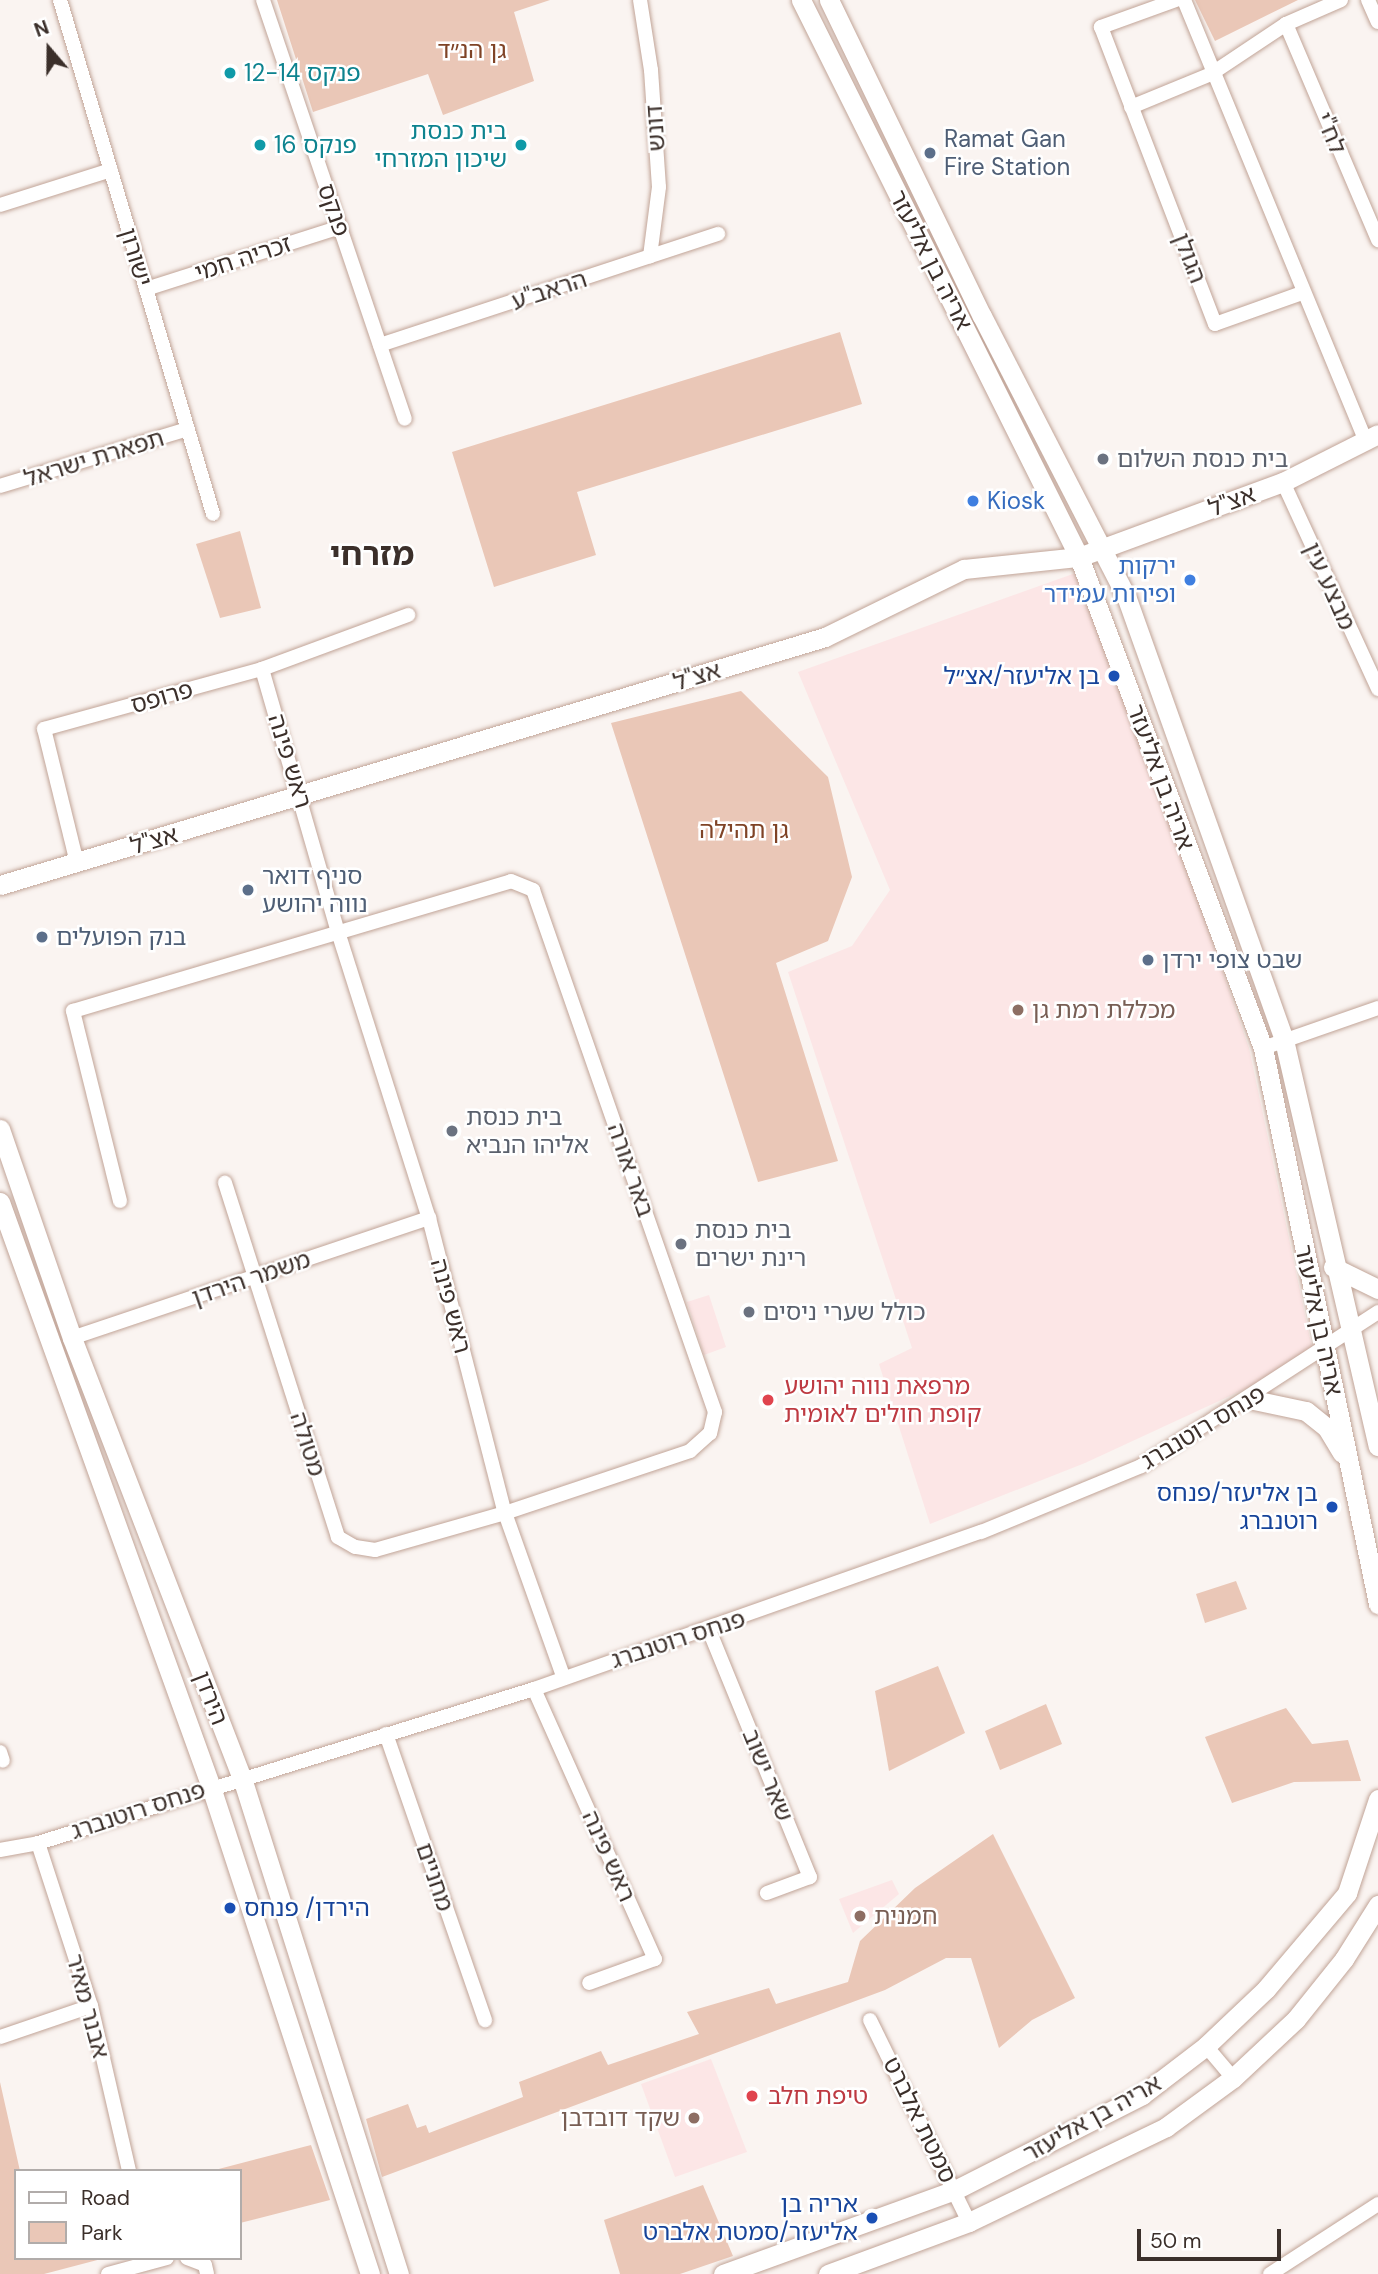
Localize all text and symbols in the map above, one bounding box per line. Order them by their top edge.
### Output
north arrow [14,14,84,84]
text: N [31,15,52,43]
park label: גן הנ״ד [437,36,507,64]
place label: פנקס 12-14 [244,59,361,87]
marker: פנקס 12-14 [222,65,238,81]
street label: דונש [639,104,671,152]
street label: לח"י [1309,108,1353,158]
place label: בית כנסת שיכון המזרחי [374,117,507,173]
place label: Ramat Gan Fire Station [944,125,1070,181]
place label: פנקס 16 [274,131,357,159]
marker: פנקס 16 [252,137,268,153]
marker: בית כנסת שיכון המזרחי [513,137,529,153]
marker: Ramat Gan Fire Station [922,145,938,161]
street label: פנקס [312,180,356,240]
street label: אריה בן אליעזר [883,185,979,335]
street label: ישורון [114,224,158,290]
street label: זכריה חמי [191,229,295,287]
street label: הגולן [1167,229,1213,287]
street label: הראב"ע [508,264,590,316]
street label: תפארת ישראל [21,423,167,493]
place label: בית כנסת השלום [1117,445,1288,473]
marker: בית כנסת השלום [1095,451,1111,467]
street label: אצ"ל [1205,479,1259,523]
place label: Kiosk [987,487,1045,515]
marker: Kiosk [965,493,981,509]
district label: מזרחי [330,535,414,573]
street label: מבצע עין [1298,538,1362,634]
place label: ירקות ופירות עמידר [1044,552,1176,608]
marker: ירקות ופירות עמידר [1182,572,1198,588]
street label: אצ"ל [670,655,724,697]
place label: בן אליעזר/אצ״ל [943,662,1100,690]
marker: בן אליעזר/אצ״ל [1106,668,1122,684]
street label: פרופס [128,674,196,720]
street label: אריה בן אליעזר [1121,700,1201,854]
street label: ראש פינה [262,711,318,811]
park label: גן תהילה [699,816,789,844]
street label: אצ"ל [127,820,181,860]
place label: סניף דואר נווה יהושע [262,862,368,918]
marker: סניף דואר נווה יהושע [240,882,256,898]
place label: בנק הפועלים [56,923,186,951]
marker: בנק הפועלים [34,929,50,945]
place label: שבט צופי ירדן [1162,946,1302,974]
marker: שבט צופי ירדן [1140,952,1156,968]
place label: מכללת רמת גן [1032,996,1175,1024]
marker: מכללת רמת גן [1010,1002,1026,1018]
place label: בית כנסת אליהו הנביא [466,1103,589,1159]
street label: באר אורה [602,1119,660,1221]
marker: בית כנסת אליהו הנביא [444,1123,460,1139]
place label: בית כנסת רינת ישרים [695,1216,806,1272]
marker: בית כנסת רינת ישרים [673,1236,689,1252]
street label: אריה בן אליעזר [1289,1242,1349,1398]
street label: משמר הירדן [188,1244,314,1312]
street label: ראש פינה [425,1256,477,1356]
place label: כולל שערי ניסים [763,1298,926,1326]
marker: כולל שערי ניסים [741,1304,757,1320]
place label: מרפאת נווה יהושע קופת חולים לאומית [784,1372,982,1428]
street label: פנחס רוטנברג [1136,1379,1270,1475]
marker: מרפאת נווה יהושע קופת חולים לאומית [758,1390,778,1410]
street label: מטולה [284,1408,332,1480]
place label: בן אליעזר/פנחס רוטנברג [1156,1479,1318,1535]
marker: בן אליעזר/פנחס רוטנברג [1324,1499,1340,1515]
street label: פנחס רוטנברג [607,1604,749,1674]
street label: הירדן [188,1667,234,1729]
street label: שאר ישוב [736,1725,800,1825]
street label: פנחס רוטנברג [67,1775,209,1845]
street label: ראש פינה [576,1806,642,1906]
street label: מחניים [410,1839,460,1915]
place label: הירדן/ פנחס [244,1894,370,1922]
marker: הירדן/ פנחס [222,1900,238,1916]
place label: חמנית [874,1902,938,1930]
marker: חמנית [852,1908,868,1924]
street label: אבנר מאיר [60,1951,116,2061]
street label: סמטת אלברט [877,2052,963,2188]
street label: אריה בן אליעזר [1018,2068,1166,2168]
place label: טיפת חלב [768,2082,868,2110]
marker: טיפת חלב [742,2086,762,2106]
place label: שקד דובדבן [561,2104,680,2132]
marker: שקד דובדבן [686,2110,702,2126]
legend [14,2169,242,2260]
text: Road [81,2184,130,2212]
place label: אריה בן אליעזר/סמטת אלברט [643,2190,858,2246]
marker: אריה בן אליעזר/סמטת אלברט [864,2210,880,2226]
scale bar [1140,2214,1284,2258]
text: Park [81,2219,122,2247]
text: 50 m [1150,2227,1201,2255]

